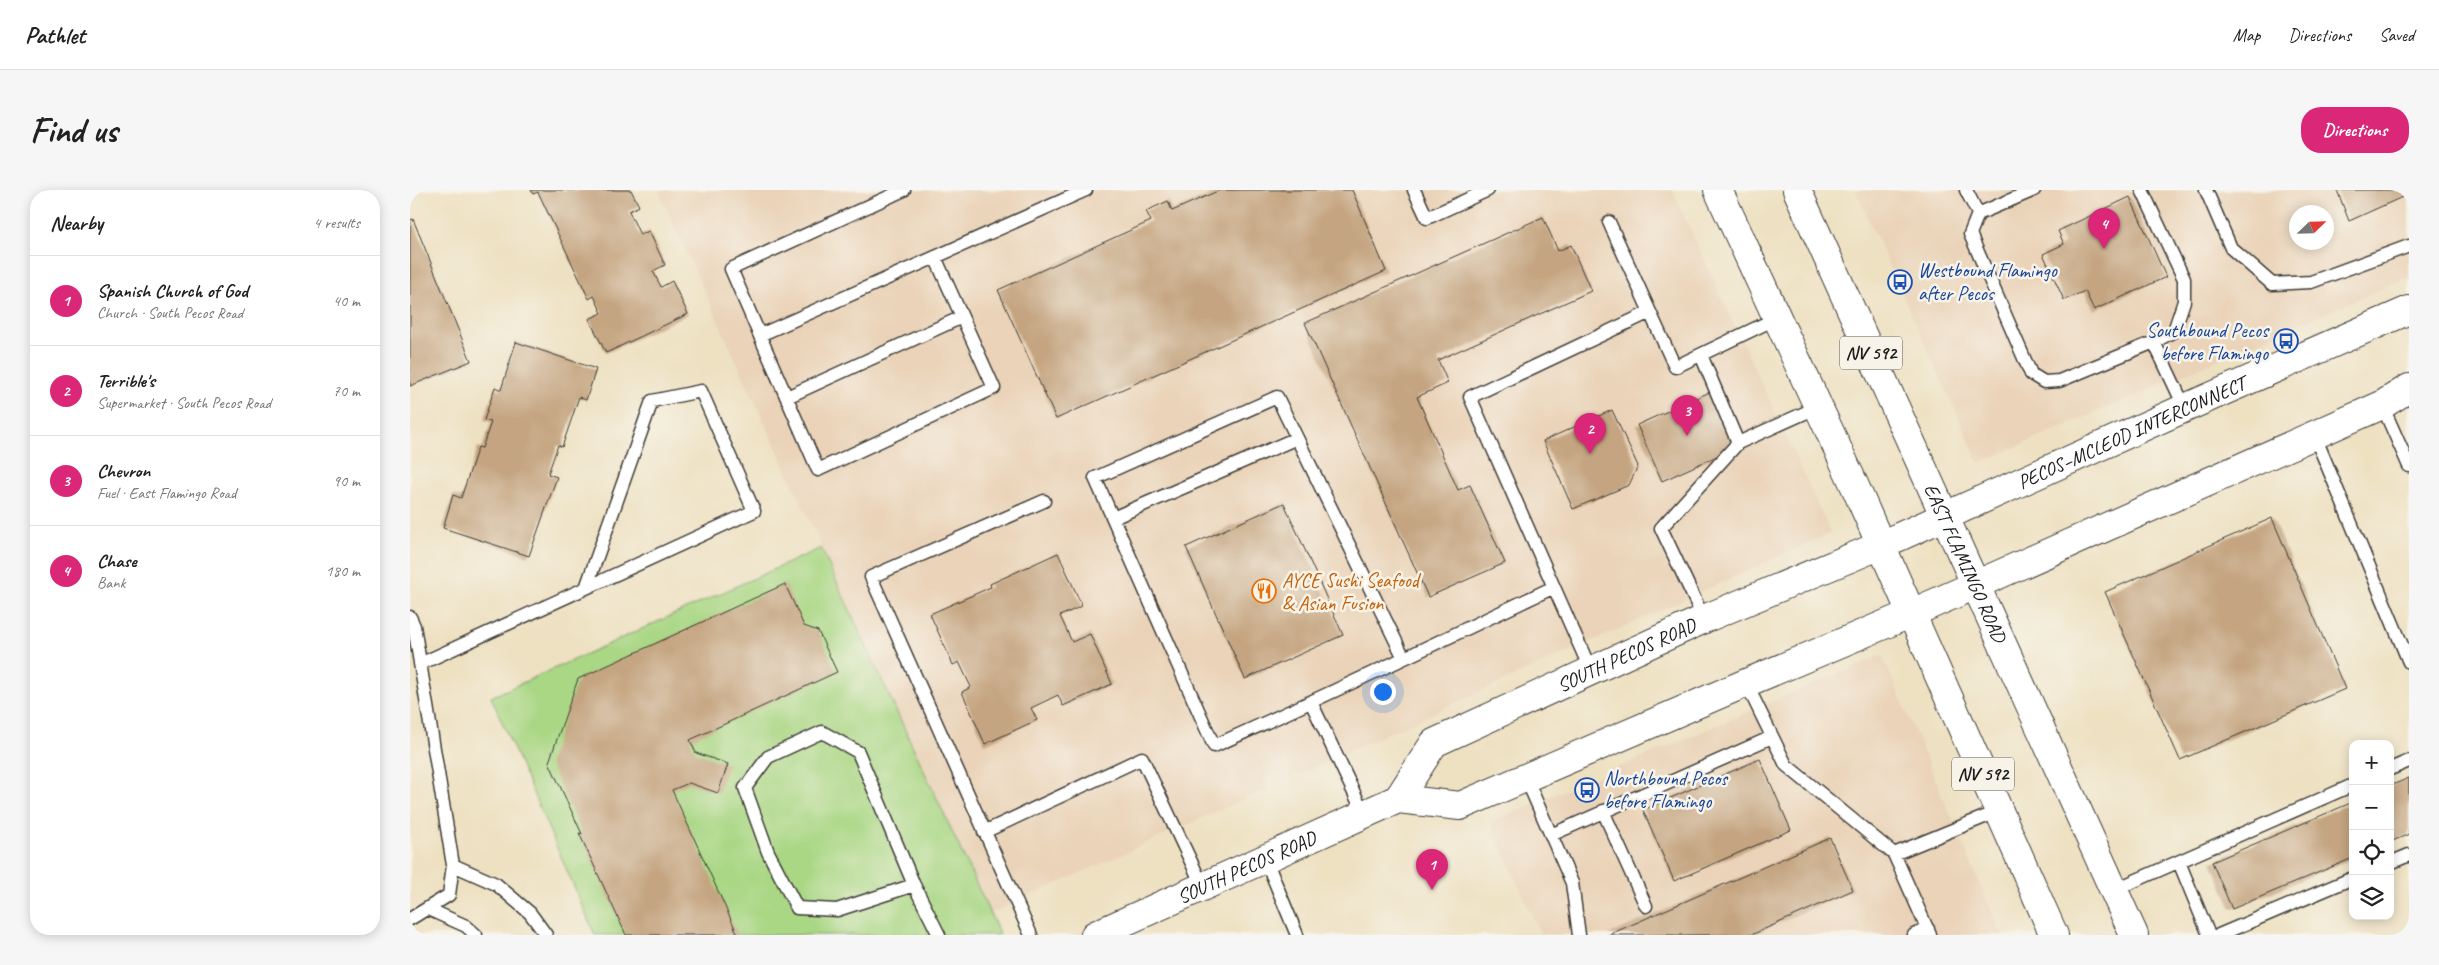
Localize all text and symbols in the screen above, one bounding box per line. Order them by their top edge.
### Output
text: Pathlet [25,20,85,50]
text: Map [2233,24,2260,46]
text: Directions [2288,24,2351,46]
text: Saved [2379,24,2414,46]
button: Directions [2301,107,2409,153]
text: Find us [30,108,117,153]
north arrow [2289,205,2334,250]
pin: 4 [2088,208,2120,249]
text: Nearby [50,210,103,236]
text: 4 results [313,213,360,233]
place label: Westbound Flamingo after Pecos [1918,258,2058,306]
bus stop icon: Westbound Flamingo after Pecos [1887,269,1913,295]
text: Spanish Church of God [97,279,248,303]
text: 1 [62,291,70,311]
text: 40 m [333,291,360,311]
text: Church · South Pecos Road [97,303,243,323]
place label: Southbound Pecos before Flamingo [2146,318,2270,366]
bus stop icon: Southbound Pecos before Flamingo [2273,328,2299,354]
road number: NV 592 [1840,336,1902,370]
text: Terrible's [97,369,155,393]
street label: PECOS–MCLEOD INTERCONNECT [2013,369,2254,494]
text: 2 [62,381,70,401]
text: 70 m [333,381,360,401]
text: Supermarket · South Pecos Road [97,393,271,413]
pin: 3 [1671,395,1703,436]
pin: 2 [1574,413,1606,454]
text: Chevron [97,459,150,483]
text: 3 [62,471,70,491]
text: 90 m [333,471,360,491]
street label: EAST FLAMINGO ROAD [1919,479,2013,648]
text: Fuel · East Flamingo Road [97,483,236,503]
text: Chase [97,549,137,573]
text: 4 [62,561,70,581]
text: 180 m [326,561,360,581]
place label: AYCE Sushi Seafood & Asian Fusion [1282,568,1422,616]
text: Bank [97,573,125,593]
restaurant icon: AYCE Sushi Seafood & Asian Fusion [1251,578,1277,604]
street label: SOUTH PECOS ROAD [1553,612,1701,697]
your location [1370,679,1396,705]
map controls [2349,740,2394,920]
button: + [2349,740,2394,785]
road number: NV 592 [1952,758,2014,790]
place label: Northbound Pecos before Flamingo [1604,766,1729,814]
bus stop icon: Northbound Pecos before Flamingo [1574,777,1600,803]
button: − [2349,785,2394,830]
street label: SOUTH PECOS ROAD [1173,824,1321,909]
button: locate [2349,830,2394,875]
pin: 1 [1416,849,1448,890]
button: layers [2349,875,2394,920]

